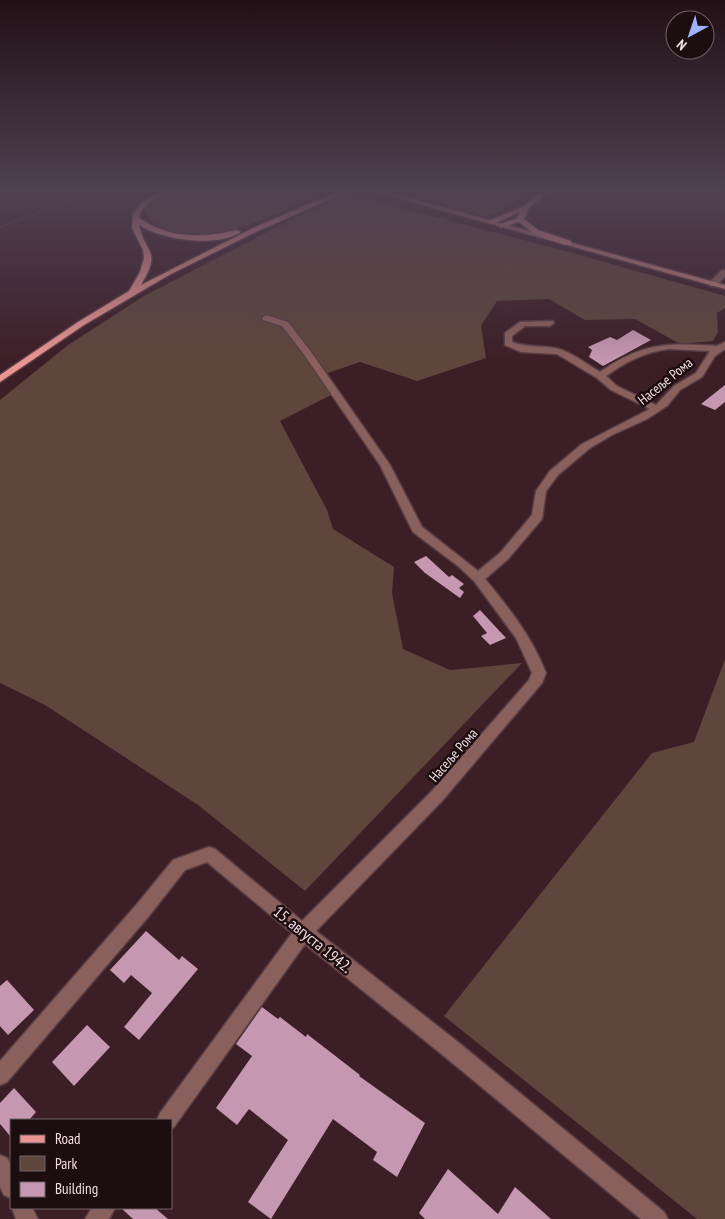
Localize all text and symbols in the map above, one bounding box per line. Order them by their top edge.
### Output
north arrow [665,10,715,60]
text: N [673,36,690,54]
street label: Насеље Рома [634,353,696,409]
street label: Насеље Рома [425,724,481,786]
street label: 15. августа 1942. [270,901,356,977]
legend [10,1119,172,1209]
text: Road [55,1129,81,1148]
text: Park [55,1154,77,1173]
text: Building [55,1179,98,1198]

